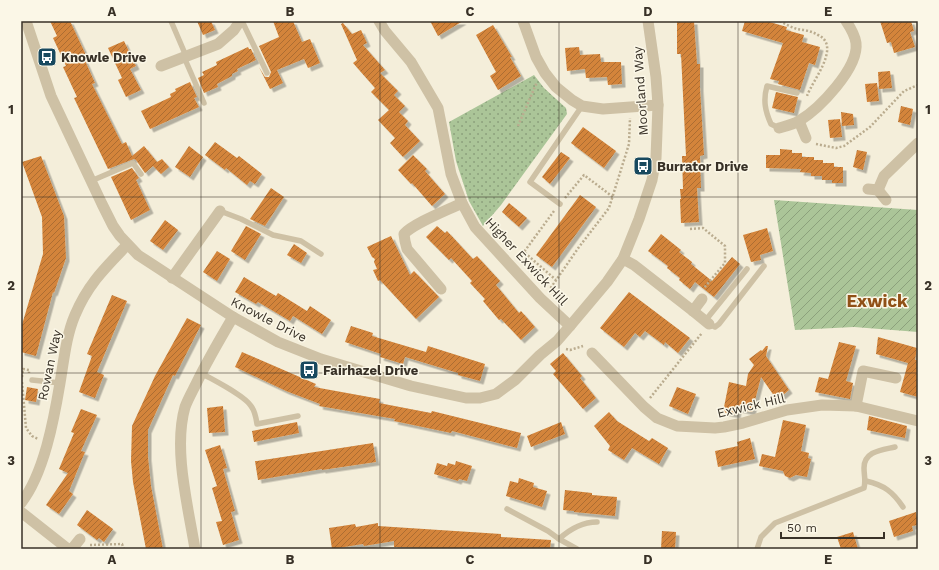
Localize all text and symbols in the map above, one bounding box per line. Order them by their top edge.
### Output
text: A [108,4,117,19]
text: B [286,4,295,19]
text: C [466,4,475,19]
text: D [643,4,653,19]
text: E [824,4,832,19]
bus stop icon: Knowle Drive [36,46,58,68]
street label: Moorland Way [630,46,651,136]
place label: Knowle Drive [61,50,147,65]
text: 1 [8,102,14,117]
text: 1 [925,102,931,117]
bus stop icon: Burrator Drive [632,155,654,177]
place label: Burrator Drive [657,159,749,174]
street label: Higher Exwick Hill [482,214,571,308]
text: 2 [7,278,15,293]
text: 2 [924,278,932,293]
district label: Exwick [846,291,908,311]
street label: Knowle Drive [228,294,309,345]
street label: Rowan Way [35,328,64,402]
bus stop icon: Fairhazel Drive [298,359,320,381]
place label: Fairhazel Drive [323,363,419,378]
street label: Exwick Hill [716,390,787,421]
text: 3 [7,453,15,468]
text: 3 [924,453,932,468]
scale bar [781,514,884,540]
text: 50 m [787,521,817,535]
text: A [108,552,117,567]
text: B [286,552,295,567]
text: C [466,552,475,567]
text: D [643,552,653,567]
text: E [824,552,832,567]

